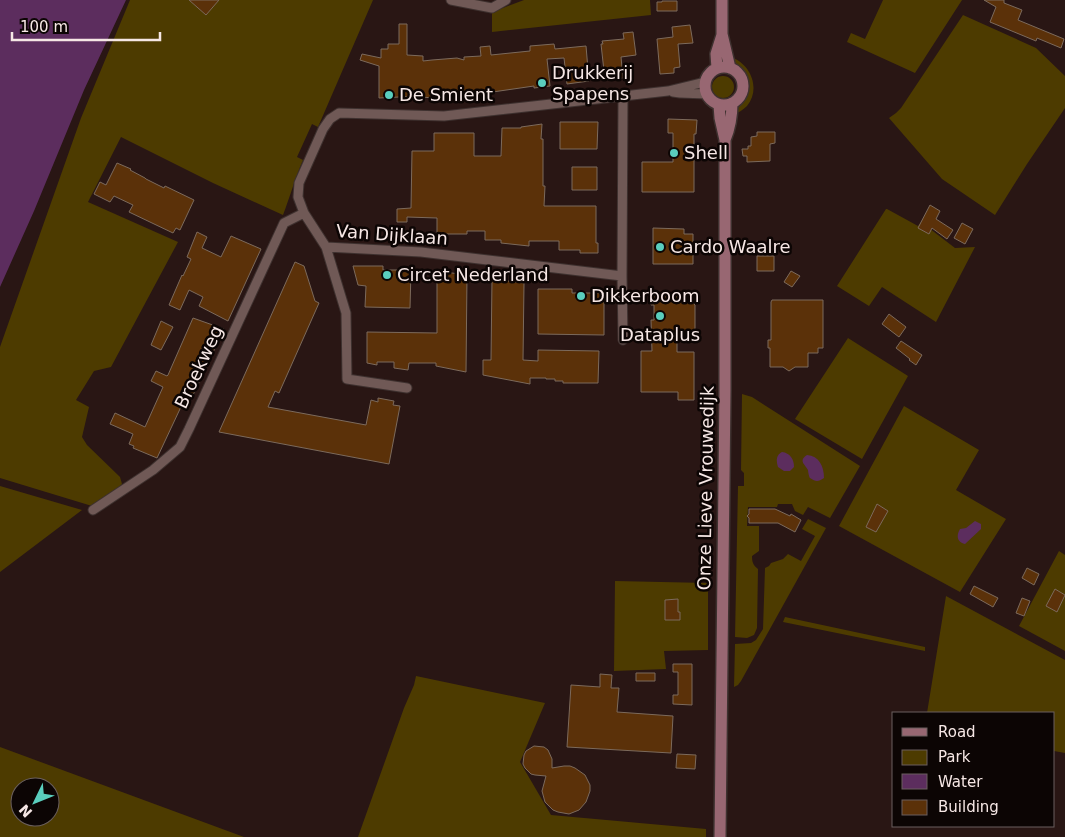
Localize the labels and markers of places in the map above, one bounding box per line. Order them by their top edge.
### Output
place label: Drukkerij Spapens [552,62,633,104]
marker: Drukkerij Spapens [536,77,548,89]
place label: De Smient [399,84,493,105]
marker: De Smient [383,89,395,101]
place label: Shell [684,142,728,163]
marker: Shell [668,147,680,159]
place label: Cardo Waalre [670,236,791,257]
marker: Cardo Waalre [654,241,666,253]
place label: Circet Nederland [397,264,549,285]
marker: Circet Nederland [381,269,393,281]
place label: Dikkerboom [591,285,700,306]
marker: Dikkerboom [575,290,587,302]
marker: Dataplus [654,310,666,322]
place label: Dataplus [620,324,700,345]

